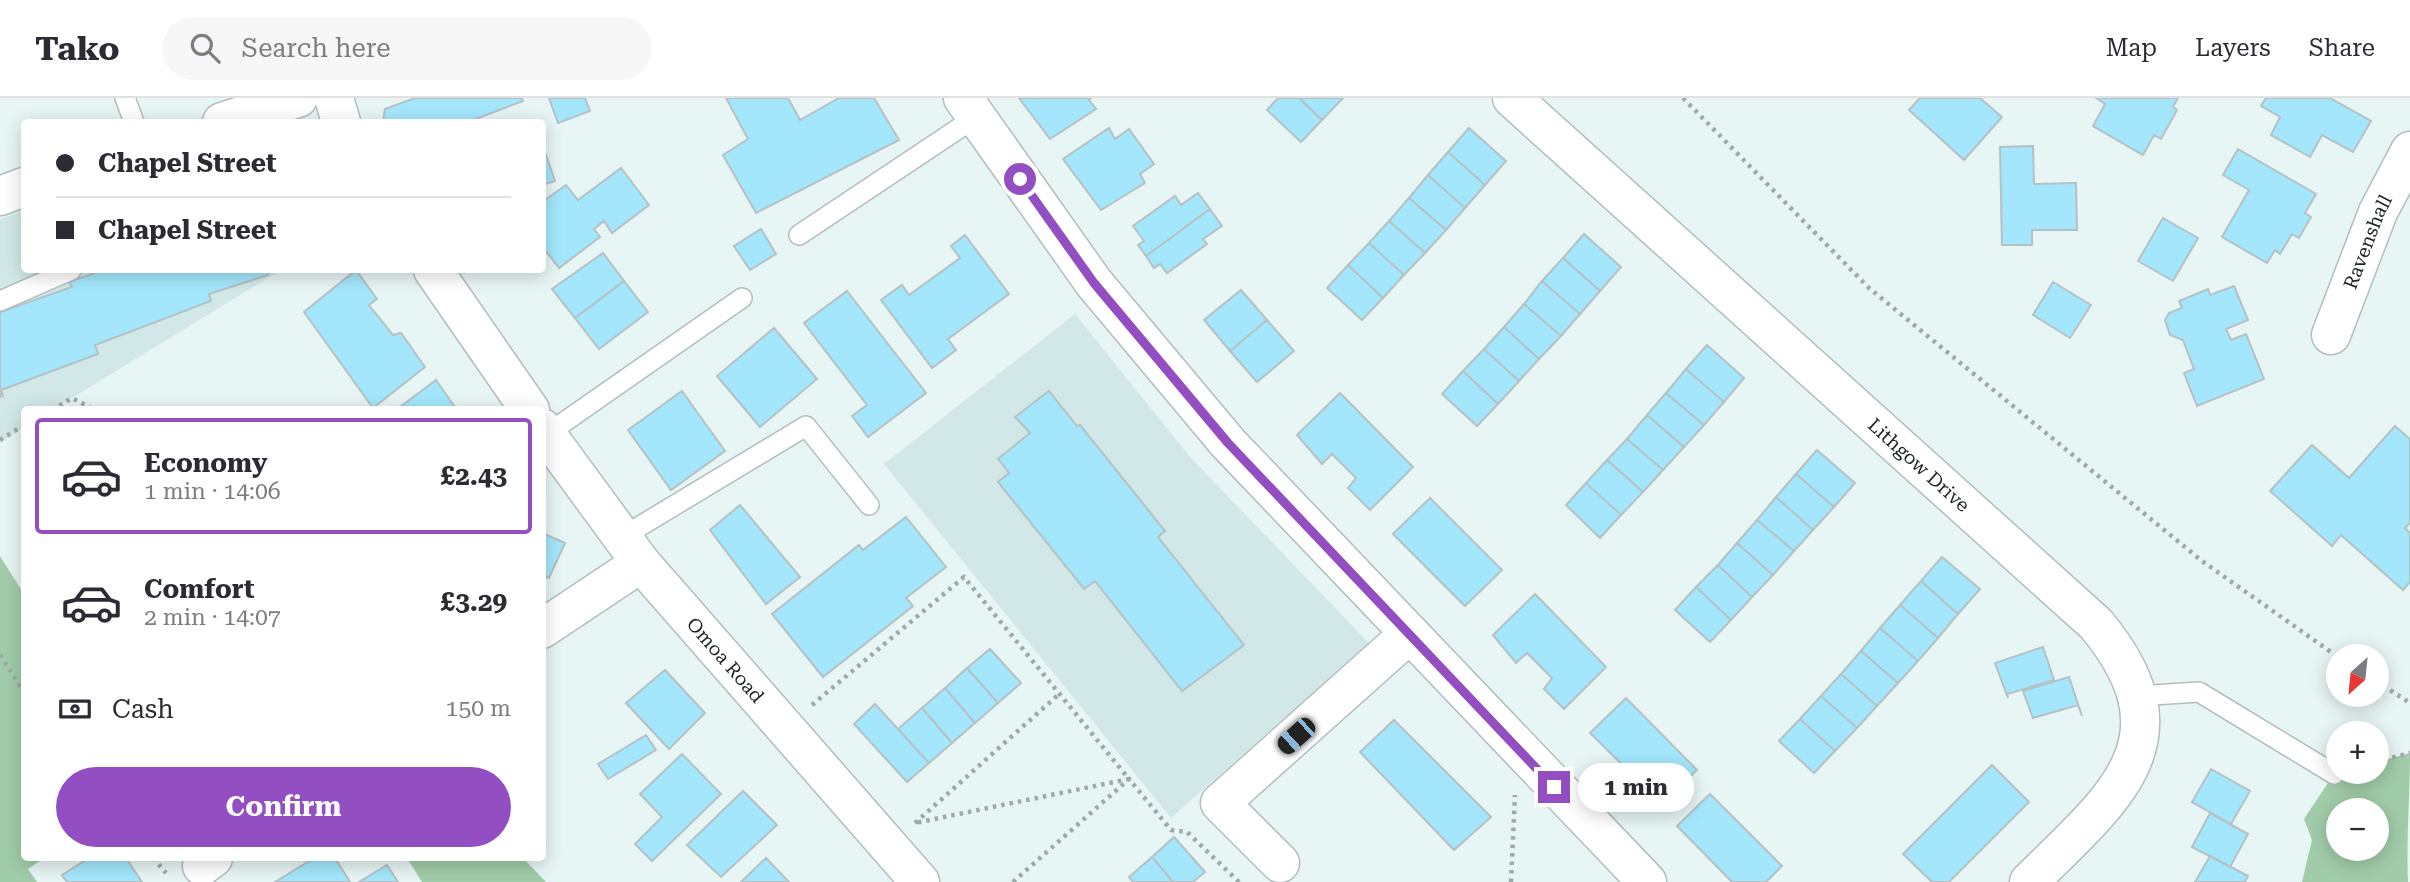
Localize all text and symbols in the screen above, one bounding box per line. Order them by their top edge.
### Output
search box [162,17,652,80]
text: Tako [35,29,120,68]
icon: search [186,29,224,67]
text: Search here [242,33,390,63]
text: Map [2106,34,2157,62]
text: Layers [2195,34,2271,62]
text: Share [2309,34,2375,62]
text: Chapel Street [98,148,277,178]
route start [1004,163,1036,195]
street label: Ravenshall [2338,191,2397,292]
text: Chapel Street [98,215,277,245]
street label: Lithgow Drive [1864,413,1975,516]
icon: car [60,445,123,508]
text: Economy [144,448,267,478]
text: £2.43 [441,461,507,491]
text: 1 min · 14:06 [144,478,281,505]
icon: car [60,571,123,634]
text: Comfort [144,574,254,604]
text: £3.29 [441,587,507,617]
text: 2 min · 14:07 [144,604,281,631]
street label: Omoa Road [682,612,769,707]
north arrow [2326,644,2389,707]
map controls [2326,644,2389,861]
icon: cash [56,690,94,728]
text: Cash [112,694,174,724]
text: 150 m [446,695,511,722]
car [1274,714,1319,758]
button: + [2326,721,2389,784]
callout: 1 min [1578,762,1694,812]
button: Confirm [56,767,511,847]
route end [1538,771,1570,803]
text: 1 min [1604,774,1668,801]
button: − [2326,798,2389,861]

